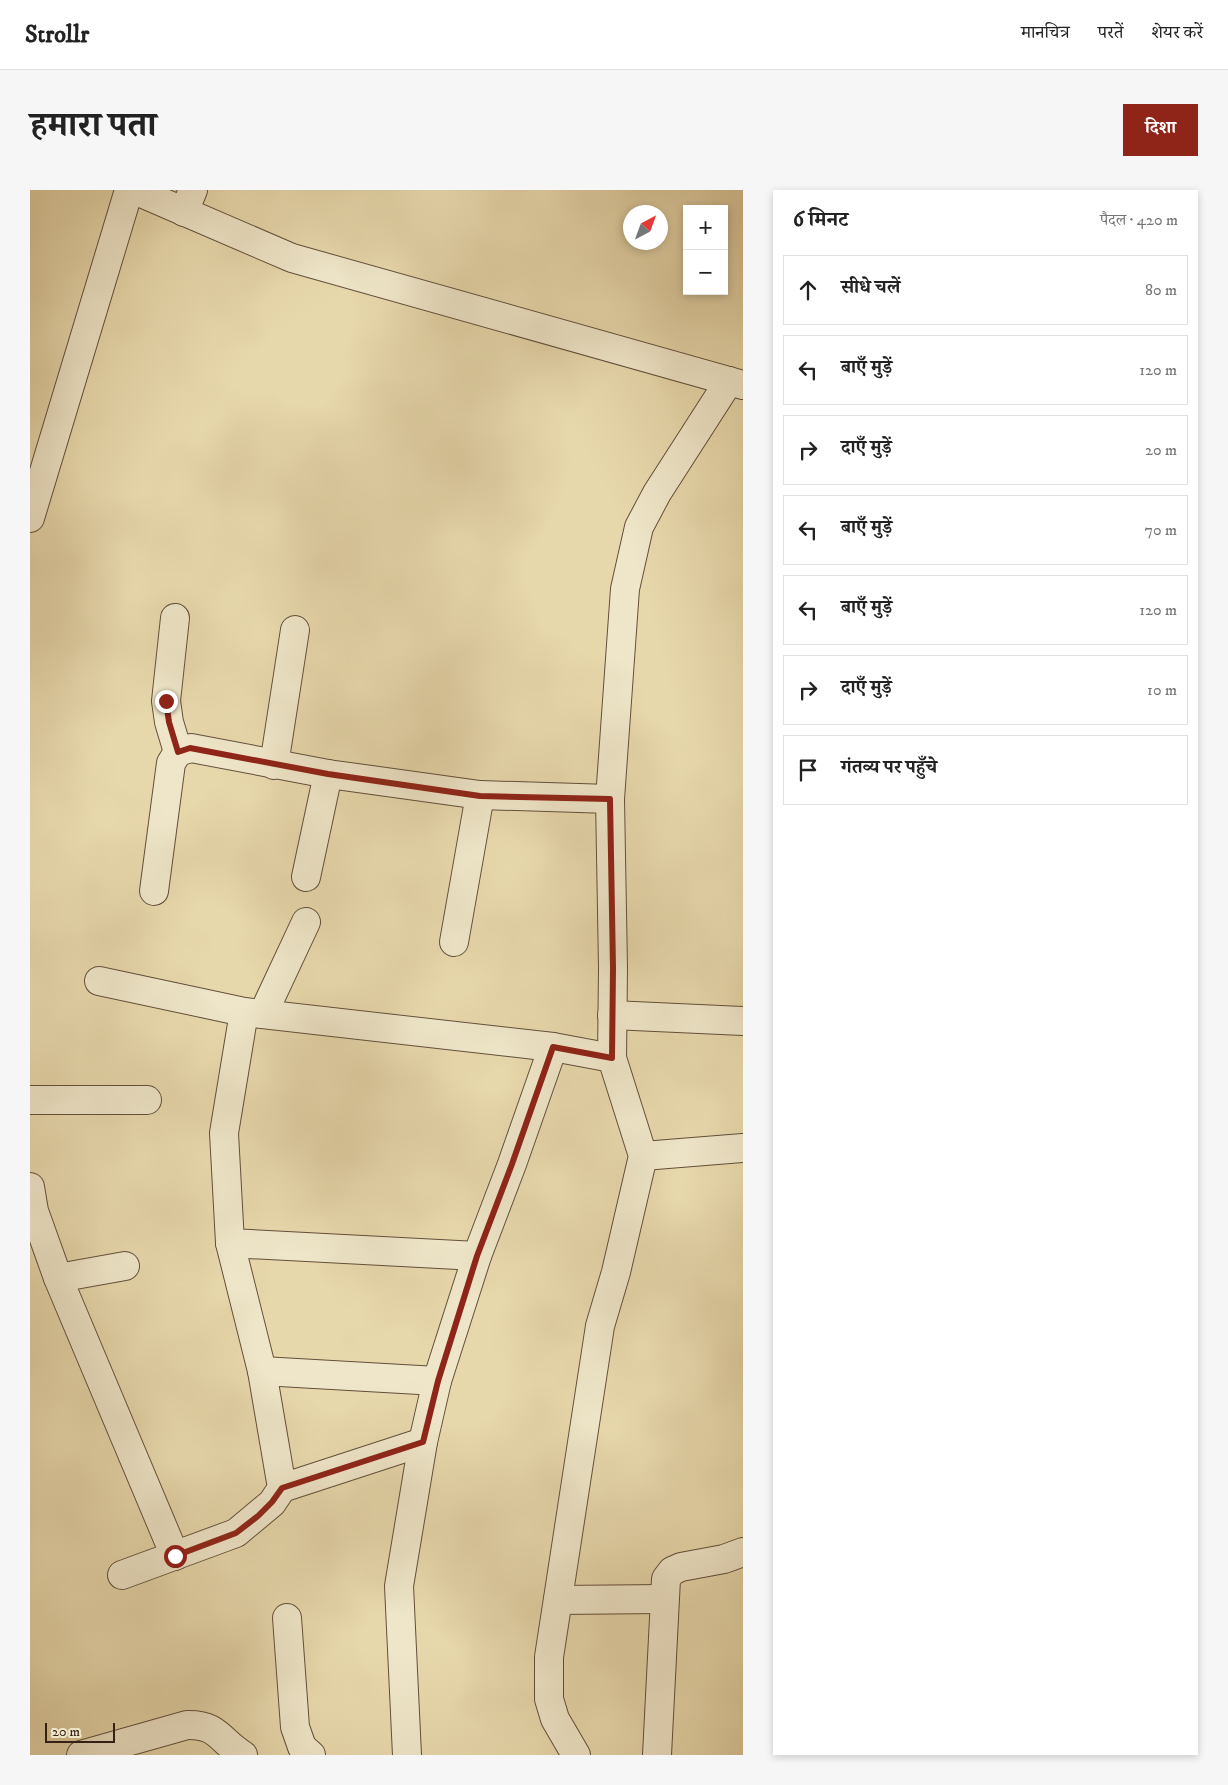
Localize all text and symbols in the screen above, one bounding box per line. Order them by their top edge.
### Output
text: Strollr [25,20,89,50]
text: मानचित्र [1021,22,1070,44]
text: परतें [1098,22,1123,44]
text: शेयर करें [1151,22,1203,44]
text: हमारा पता [30,104,157,148]
button: दिशा [1123,104,1198,156]
north arrow [623,205,668,250]
map controls [683,205,728,295]
button: + [683,205,728,250]
text: 6 मिनट [793,207,848,233]
text: पैदल · 420 m [1100,210,1178,230]
button: − [683,250,728,295]
icon: ahead [794,276,822,304]
text: सीधे चलें [841,276,900,299]
text: 80 m [1145,280,1177,300]
icon: left [794,356,822,384]
text: बाएँ मुड़ें [841,356,892,379]
text: 120 m [1139,360,1177,380]
icon: right [794,436,822,464]
text: दाएँ मुड़ें [841,436,892,459]
text: 20 m [1145,440,1177,460]
icon: left [794,516,822,544]
text: बाएँ मुड़ें [841,516,892,539]
text: 70 m [1145,520,1177,540]
icon: left [794,596,822,624]
text: बाएँ मुड़ें [841,596,892,619]
text: 120 m [1139,600,1177,620]
icon: right [794,676,822,704]
text: दाएँ मुड़ें [841,676,892,699]
text: 10 m [1147,680,1177,700]
route end [155,690,178,713]
icon: arrive [794,756,822,784]
text: गंतव्य पर पहुँचे [841,756,937,779]
route start [164,1545,187,1568]
scale bar [45,1720,115,1743]
text: 20 m [52,1723,80,1741]

